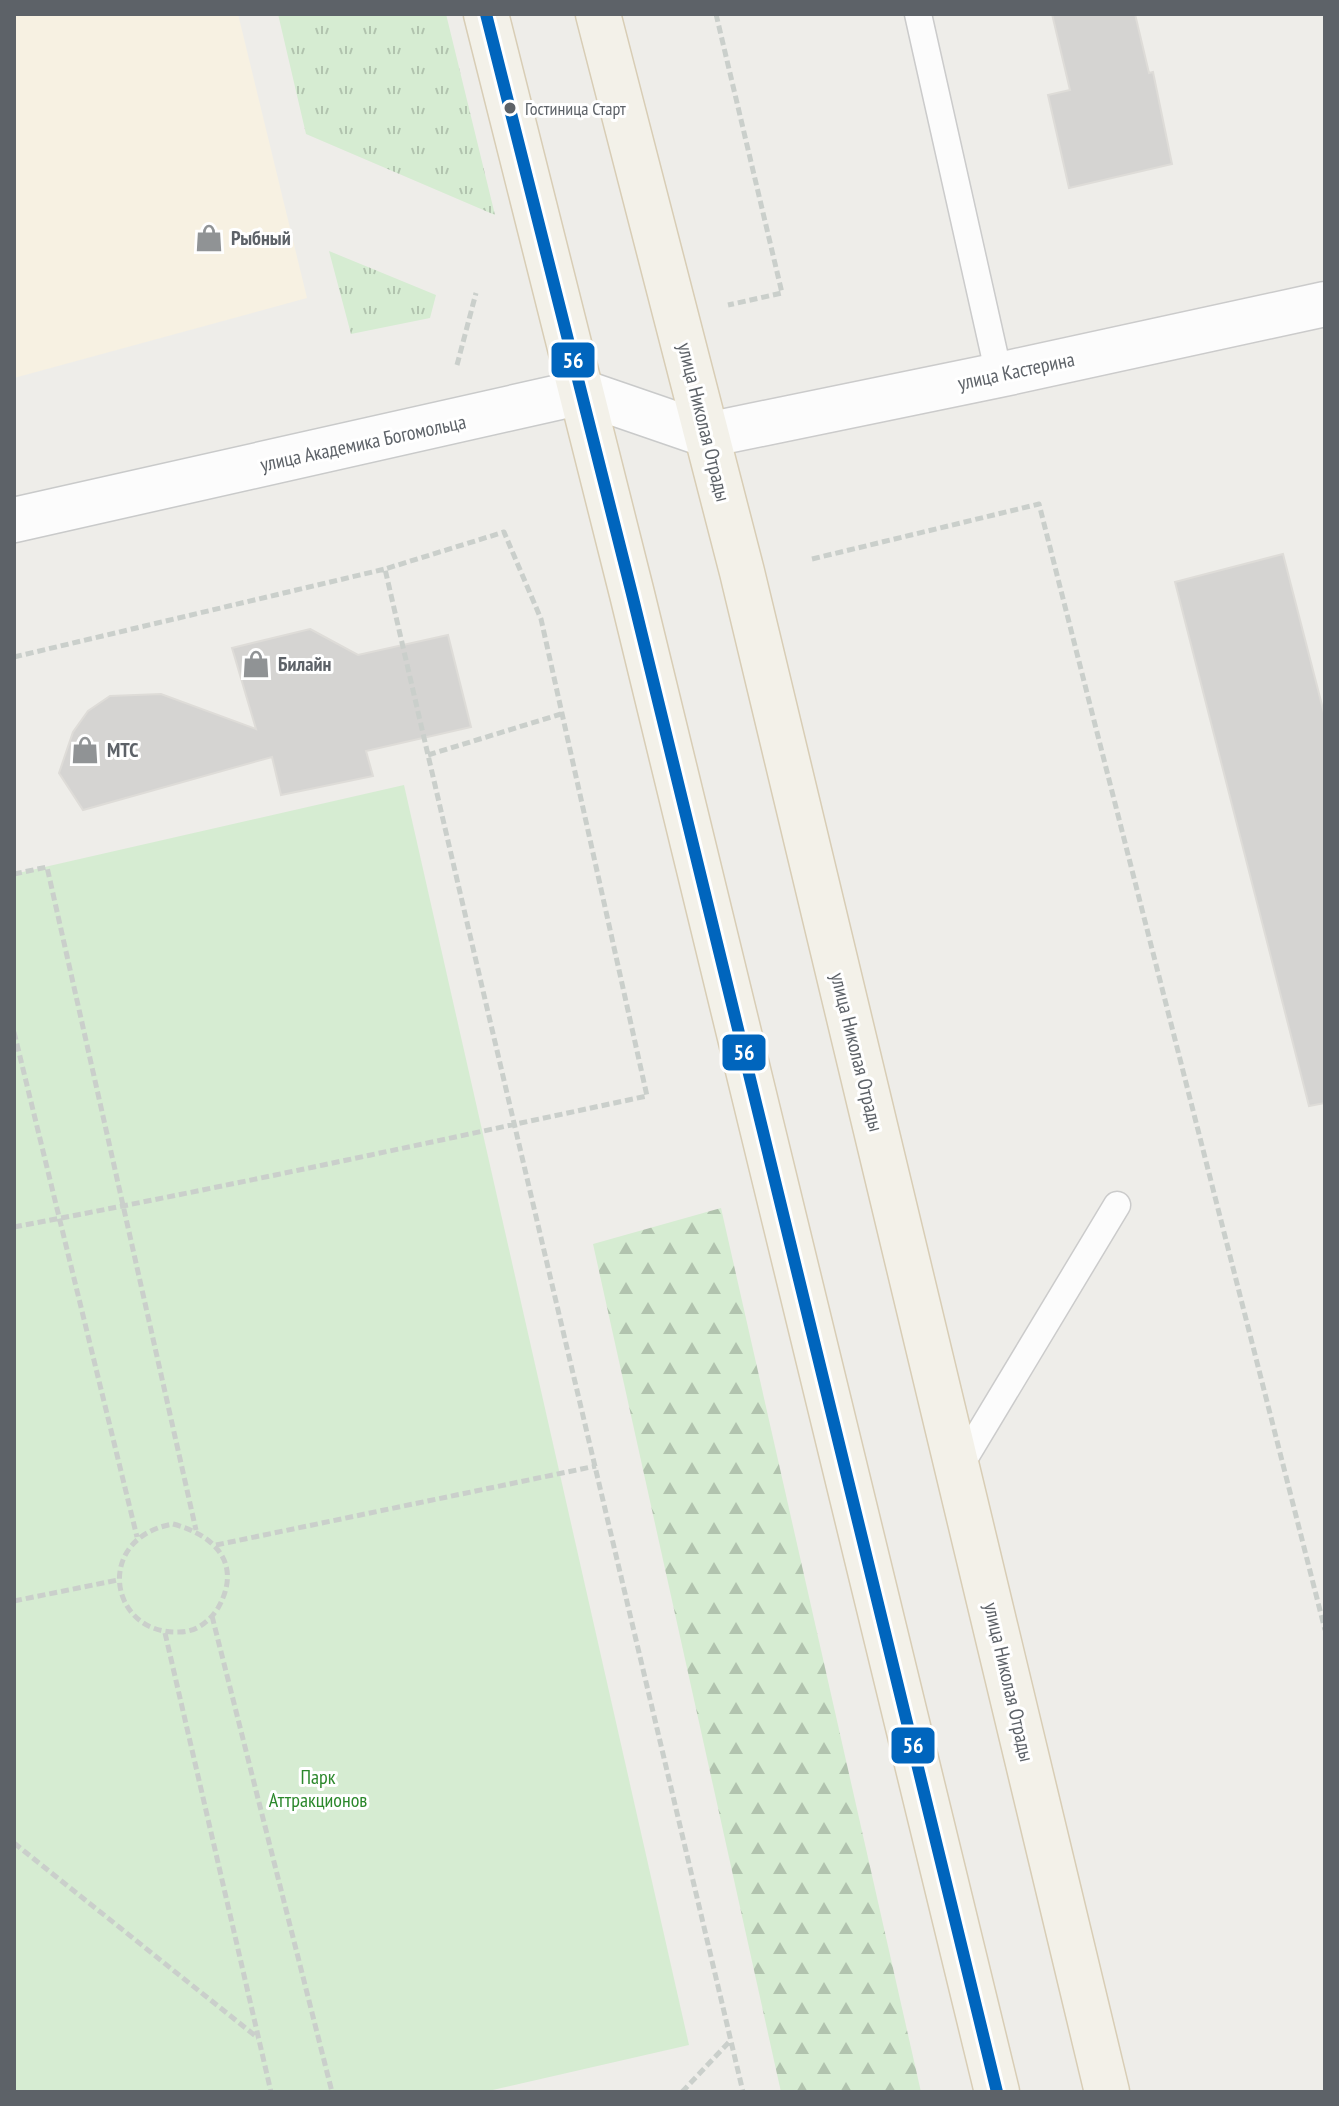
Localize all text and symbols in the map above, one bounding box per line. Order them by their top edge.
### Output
place label: Гостиница Старт [525,97,626,120]
marker: Гостиница Старт [502,100,518,116]
shop icon: Рыбный [194,223,224,253]
place label: Рыбный [231,225,291,251]
street label: улица Николая Отрады [672,340,736,504]
line badge: 56 [550,341,596,379]
text: 56 [562,346,584,374]
street label: улица Кастерина [955,346,1077,396]
street label: улица Академика Богомольца [258,408,468,478]
shop icon: Билайн [241,649,271,679]
place label: Билайн [278,651,331,677]
shop icon: МТС [70,735,100,765]
place label: МТС [107,737,138,763]
street label: улица Николая Отрады [825,970,889,1134]
line badge: 56 [721,1033,767,1072]
text: 56 [733,1038,755,1066]
street label: улица Николая Отрады [978,1600,1040,1764]
line badge: 56 [890,1726,936,1765]
text: 56 [902,1731,924,1759]
park label: Парк Аттракционов [269,1764,367,1813]

